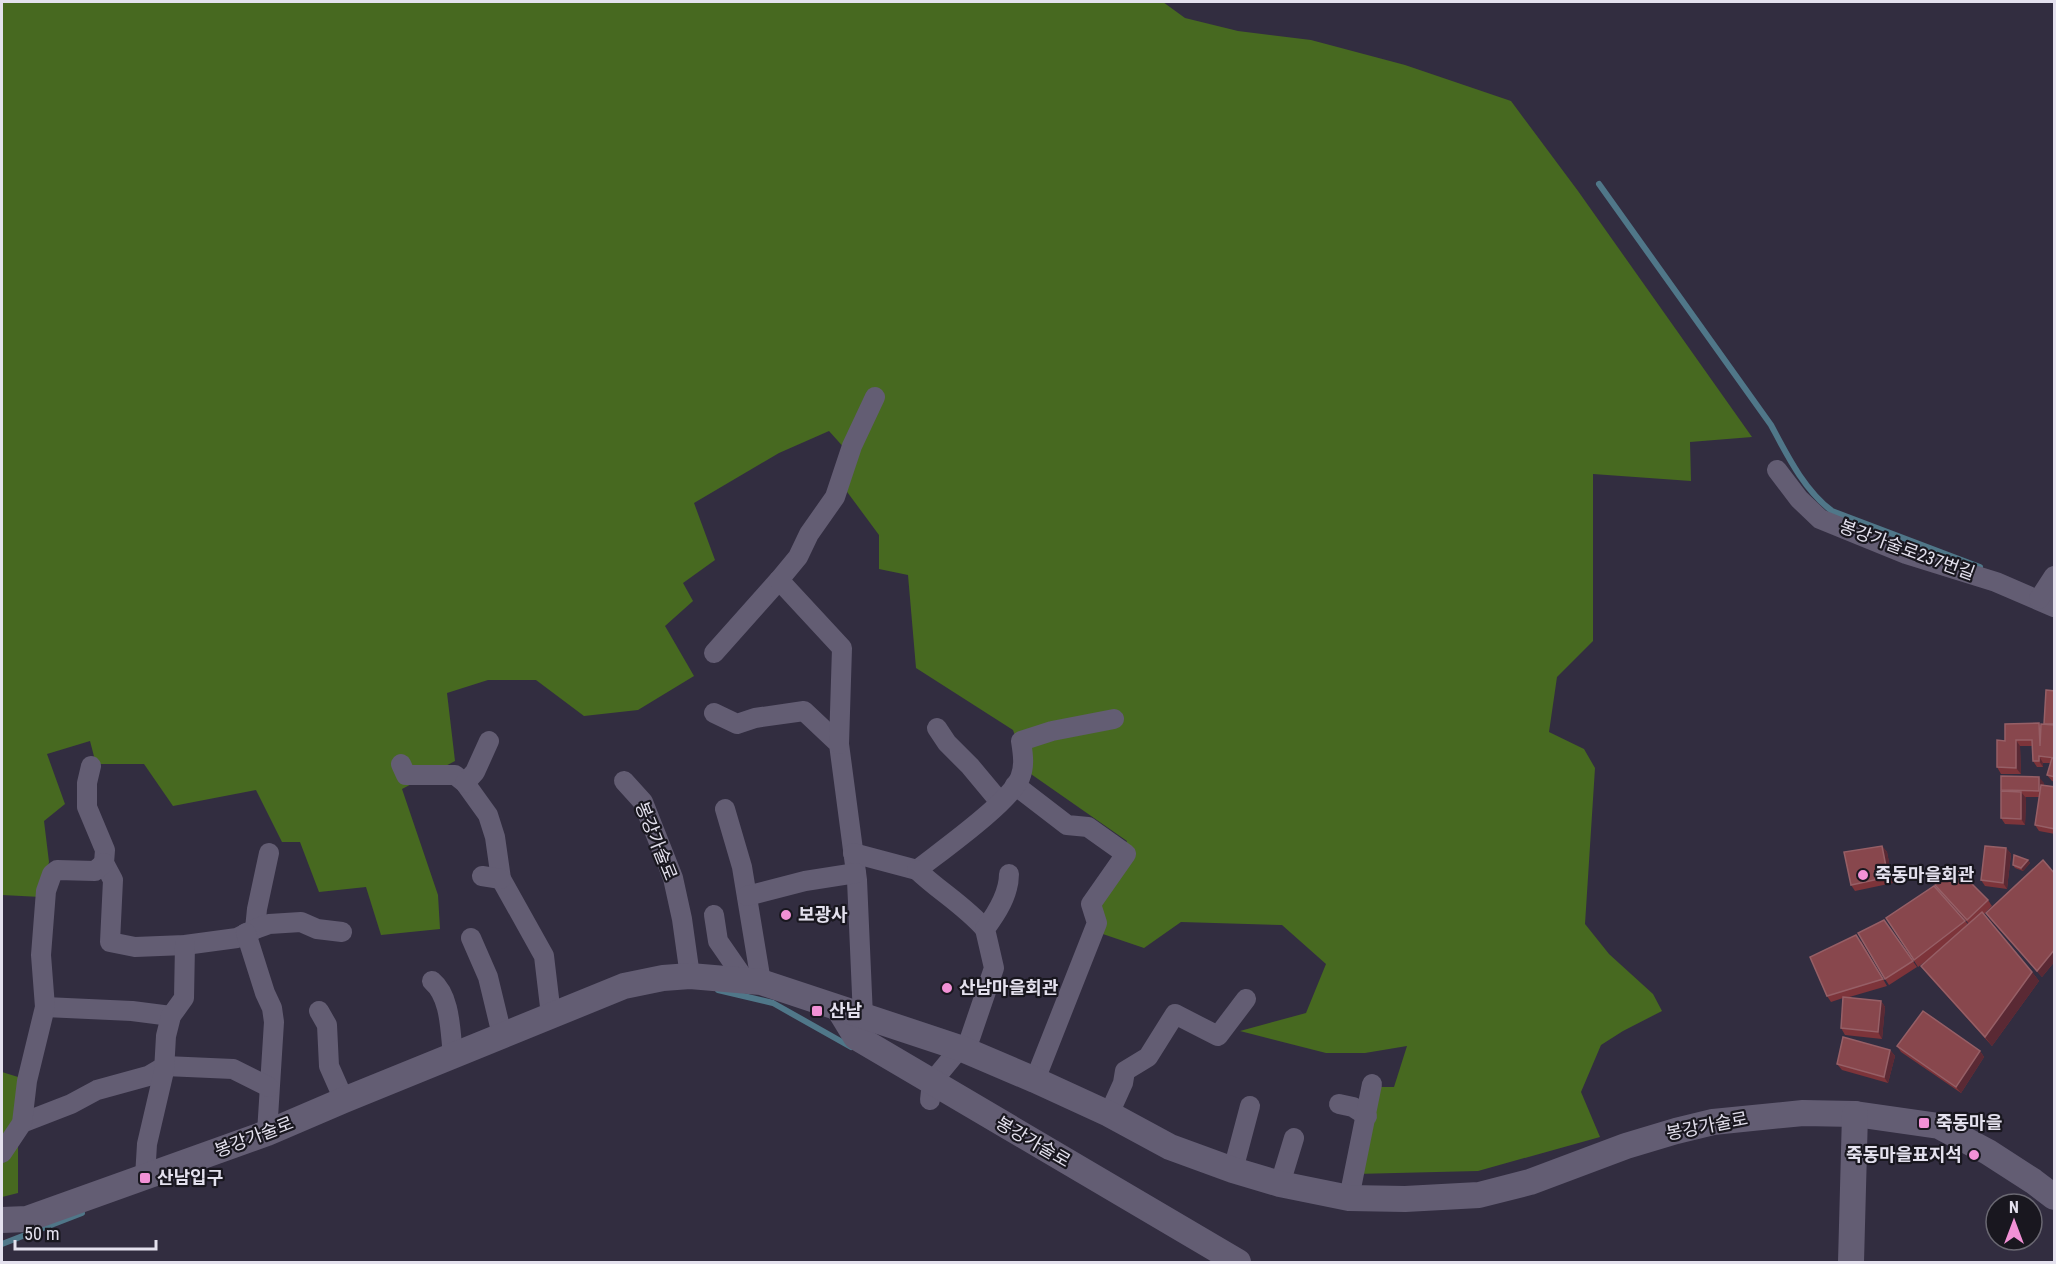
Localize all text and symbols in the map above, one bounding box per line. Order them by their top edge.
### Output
street label: 봉강가술로237번길 [1837,515,1978,584]
street label: 봉강가술로 [631,798,682,883]
place label: 죽동마을회관 [1875,864,1975,885]
marker: 죽동마을회관 [1856,868,1870,882]
place label: 보광사 [798,904,848,925]
marker: 보광사 [779,908,793,922]
place label: 산남마을회관 [959,977,1059,998]
marker: 산남마을회관 [940,981,954,995]
place label: 산남 [829,1000,863,1021]
marker: 산남 [810,1004,824,1018]
street label: 봉강가술로 [1664,1107,1750,1144]
street label: 봉강가술로 [211,1112,296,1161]
street label: 봉강가술로 [992,1112,1074,1171]
place label: 죽동마을 [1936,1112,2002,1133]
marker: 죽동마을 [1917,1116,1931,1130]
place label: 죽동마을표지석 [1846,1144,1962,1165]
marker: 죽동마을표지석 [1967,1148,1981,1162]
place label: 산남입구 [157,1167,223,1188]
marker: 산남입구 [138,1171,152,1185]
north arrow [1984,1192,2044,1252]
text: N [2009,1198,2019,1217]
scale bar [15,1213,156,1251]
text: 50 m [24,1223,59,1244]

